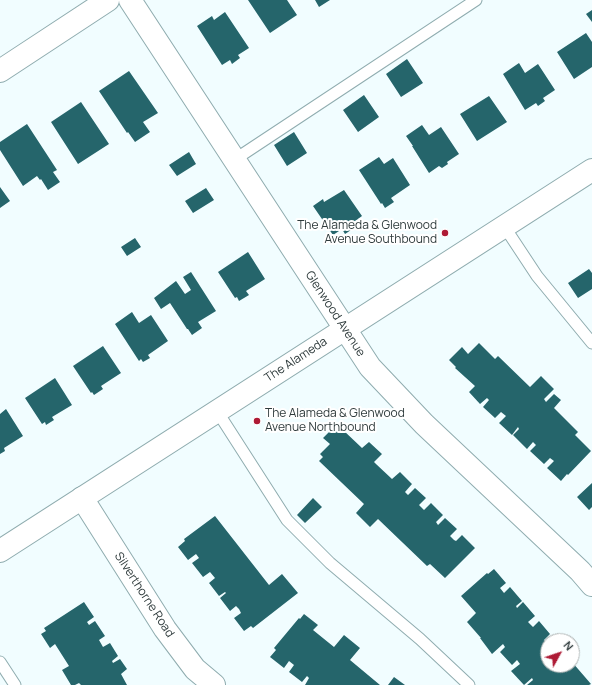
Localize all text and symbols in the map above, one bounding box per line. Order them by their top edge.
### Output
place label: The Alameda & Glenwood Avenue Southbound [297,219,437,247]
marker: The Alameda & Glenwood Avenue Southbound [440,228,450,238]
street label: Glenwood Avenue [302,269,368,359]
street label: The Alameda [262,334,330,386]
place label: The Alameda & Glenwood Avenue Northbound [265,407,405,435]
marker: The Alameda & Glenwood Avenue Northbound [252,416,262,426]
street label: Silverthorne Road [111,550,177,640]
north arrow [540,633,580,673]
text: N [561,638,577,653]

